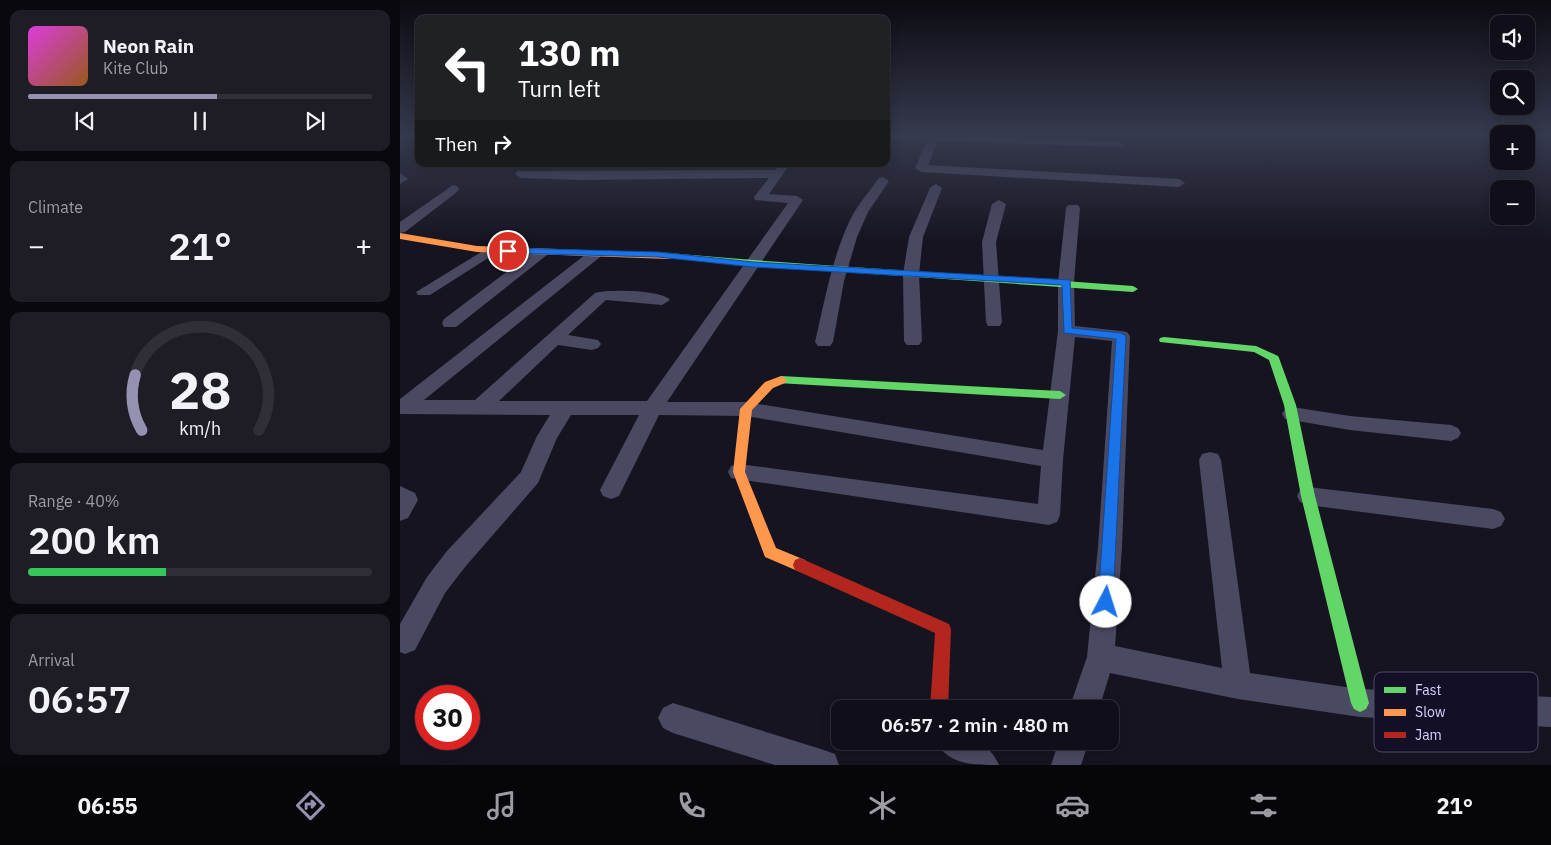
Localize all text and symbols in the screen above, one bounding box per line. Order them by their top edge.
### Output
map controls [1490,15,1535,225]
button: sound [1490,15,1535,60]
text: 130 m [518,30,621,76]
text: Neon Rain [103,34,194,58]
icon: left [435,35,500,100]
text: Kite Club [103,58,168,78]
button: search [1490,70,1535,115]
text: Turn left [518,74,601,103]
icon: previous [71,107,99,135]
icon: pause [186,107,214,135]
icon: next [301,107,329,135]
button: + [1490,125,1535,170]
icon: right [488,130,516,158]
text: Then [435,132,478,156]
button: − [1490,180,1535,225]
text: Climate [28,197,83,217]
text: 21° [168,221,232,270]
text: − [28,227,45,264]
text: + [355,227,372,264]
pin [487,230,529,272]
icon: arrive [494,237,522,265]
text: 28 [169,356,231,423]
text: km/h [179,417,221,440]
text: Range · 40% [28,491,120,511]
text: 200 km [28,515,160,564]
position arrow [1079,575,1131,627]
text: Arrival [28,650,75,670]
legend [1374,672,1538,752]
text: 06:57 [28,674,131,723]
text: Fast [1415,681,1441,699]
speed limit sign: 30 [415,685,480,750]
text: Slow [1415,703,1446,721]
text: 06:57 · 2 min · 480 m [881,713,1069,737]
text: Jam [1415,726,1442,744]
icon: directions [293,788,328,823]
icon: music [484,788,519,823]
icon: phone [674,788,709,823]
icon: climate [865,788,900,823]
icon: car [1055,788,1090,823]
icon: filters [1246,788,1281,823]
text: 06:55 [78,791,138,820]
text: 21° [1436,791,1473,820]

